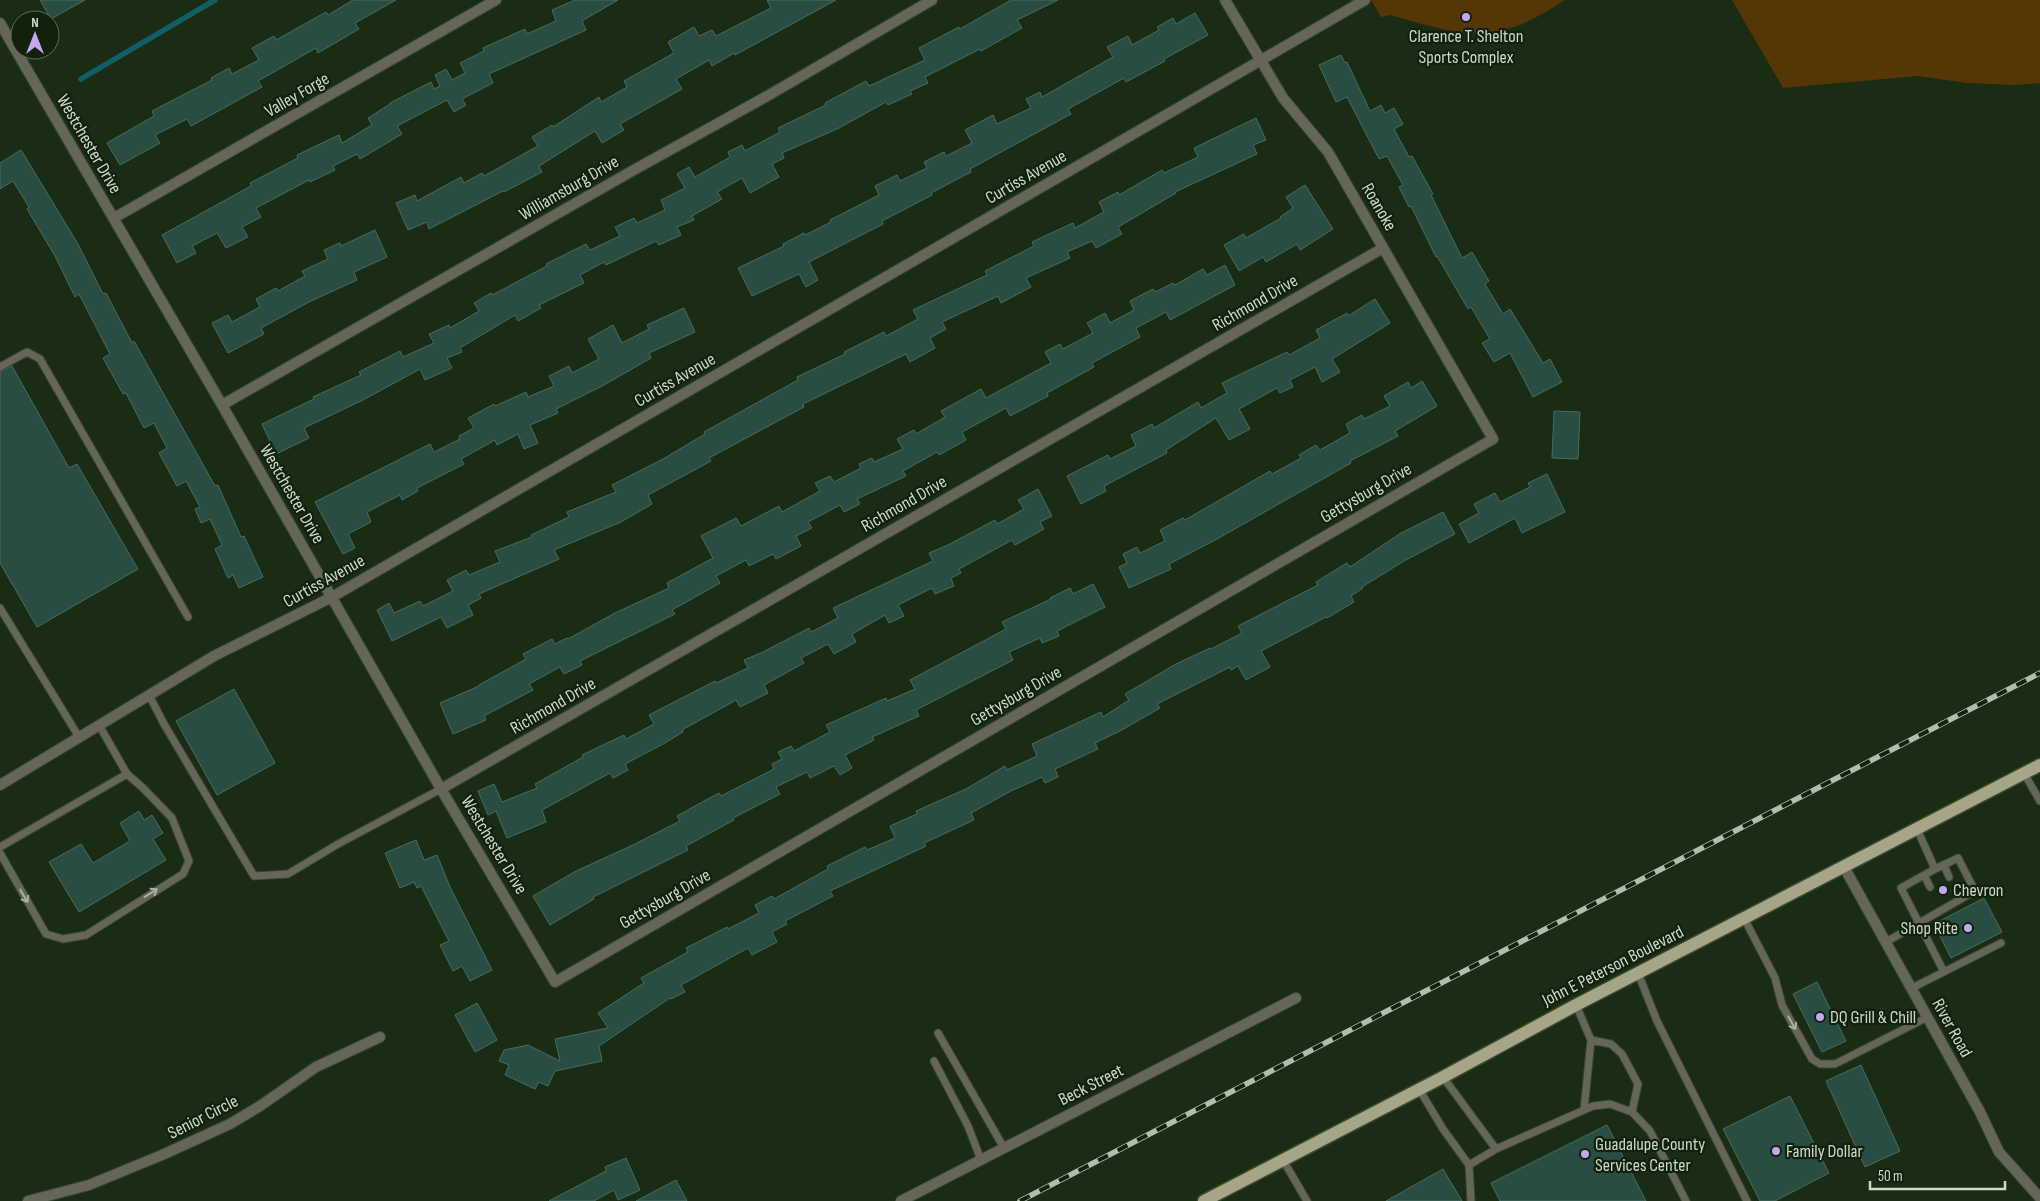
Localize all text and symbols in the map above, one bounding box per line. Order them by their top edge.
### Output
north arrow [10,10,60,60]
marker: Clarence T. Shelton Sports Complex [1460,11,1472,23]
text: N [31,14,39,31]
place label: Clarence T. Shelton Sports Complex [1409,26,1523,68]
street label: Valley Forge [261,68,333,122]
street label: Westchester Drive [52,91,126,197]
street label: Curtiss Avenue [982,145,1070,209]
street label: Williamsburg Drive [515,151,623,225]
street label: Roanoke [1357,179,1401,235]
street label: Richmond Drive [1209,270,1301,336]
street label: Curtiss Avenue [631,348,719,412]
street label: Westchester Drive [255,441,329,547]
street label: Gettysburg Drive [1317,458,1415,528]
street label: Richmond Drive [858,471,950,537]
street label: Curtiss Avenue [280,550,368,612]
street label: Gettysburg Drive [967,661,1065,731]
street label: Richmond Drive [507,673,599,739]
street label: Westchester Drive [456,792,532,898]
street label: Gettysburg Drive [616,864,714,934]
place label: Chevron [1953,880,2004,901]
marker: Chevron [1937,884,1949,896]
one-way arrow [19,888,29,903]
one-way arrow [144,888,158,898]
place label: Shop Rite [1901,918,1958,939]
street label: John E Peterson Boulevard [1538,921,1687,1011]
marker: Shop Rite [1962,922,1974,934]
street label: River Road [1927,995,1977,1061]
place label: DQ Grill & Chill [1830,1007,1916,1028]
marker: DQ Grill & Chill [1814,1011,1826,1023]
one-way arrow [1788,1016,1798,1030]
street label: Beck Street [1055,1059,1127,1110]
street label: Senior Circle [164,1090,242,1144]
place label: Guadalupe County Services Center [1595,1134,1705,1176]
place label: Family Dollar [1786,1141,1863,1162]
marker: Family Dollar [1770,1145,1782,1157]
marker: Guadalupe County Services Center [1579,1148,1591,1160]
scale bar [1870,1158,2005,1190]
text: 50 m [1878,1167,1903,1186]

